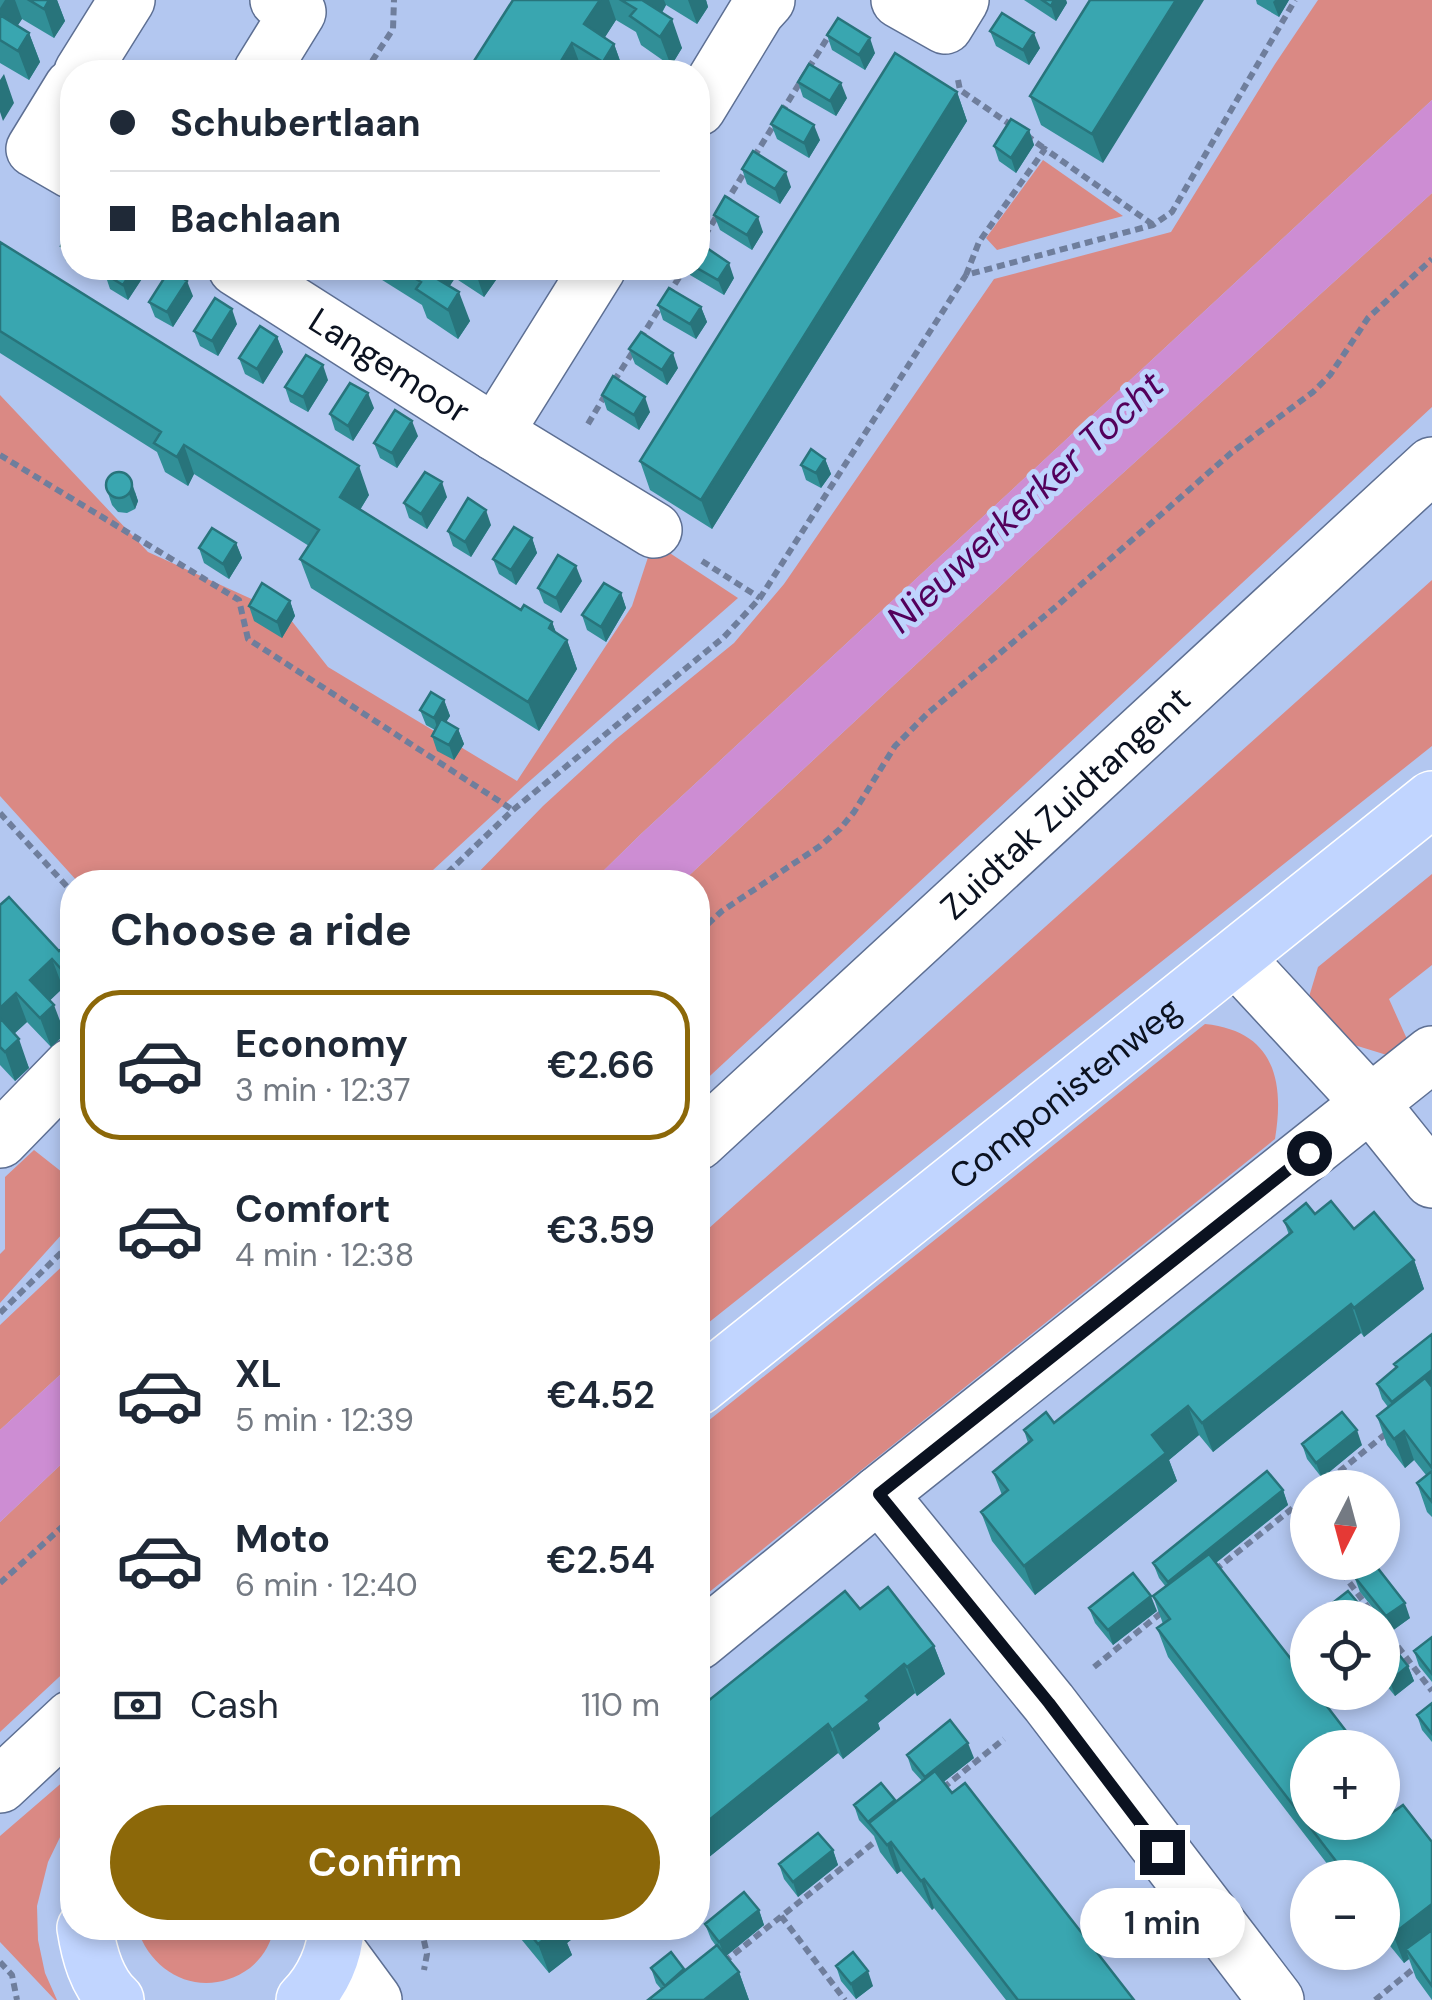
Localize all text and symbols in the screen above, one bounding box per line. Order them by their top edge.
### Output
text: Schubertlaan [170,98,421,148]
text: Bachlaan [170,194,341,244]
street label: Langemoor [300,297,479,434]
water label: Nieuwerkerker Tocht [875,360,1175,644]
street label: Zuidtak Zuidtangent [931,676,1200,930]
text: Choose a ride [110,900,412,959]
street label: Componistenweg [940,987,1190,1200]
text: Economy [235,1019,408,1069]
icon: car [115,1020,205,1110]
text: €2.66 [547,1040,655,1090]
text: 3 min · 12:37 [235,1069,411,1111]
route start [1287,1131,1332,1176]
text: Comfort [235,1184,391,1234]
icon: car [115,1185,205,1275]
text: €3.59 [547,1205,655,1255]
text: 4 min · 12:38 [235,1234,414,1276]
text: XL [235,1349,282,1399]
icon: car [115,1350,205,1440]
text: €4.52 [547,1370,655,1420]
text: 5 min · 12:39 [235,1399,414,1441]
north arrow [1290,1470,1400,1580]
map controls [1290,1470,1400,1970]
text: Moto [235,1514,330,1564]
icon: car [115,1515,205,1605]
text: €2.54 [547,1535,655,1585]
text: 6 min · 12:40 [235,1564,418,1606]
button: locate [1290,1600,1400,1710]
icon: cash [110,1678,165,1733]
text: Cash [190,1680,279,1730]
text: 110 m [581,1684,660,1726]
button: + [1290,1730,1400,1840]
button: Confirm [110,1805,660,1920]
route end [1140,1830,1185,1875]
button: − [1290,1860,1400,1970]
callout: 1 min [1080,1887,1244,1957]
text: 1 min [1124,1902,1201,1944]

